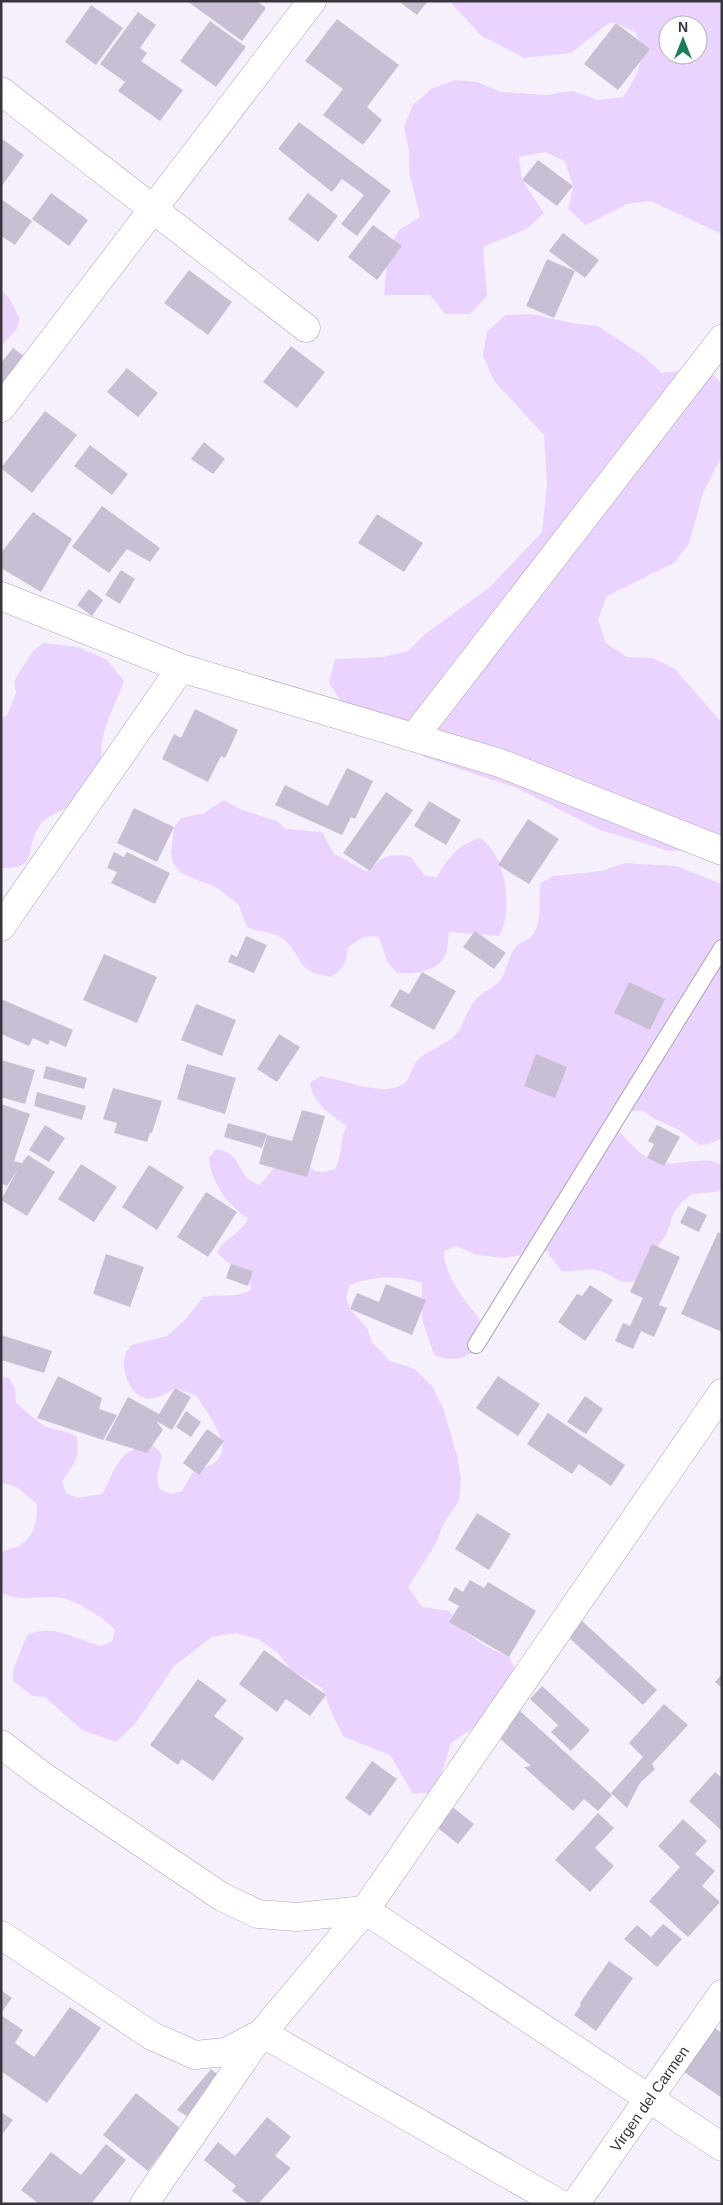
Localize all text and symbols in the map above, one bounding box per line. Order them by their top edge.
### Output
north arrow [658,15,708,65]
text: N [678,19,688,35]
street label: Virgen del Carmen [606,2042,692,2154]

